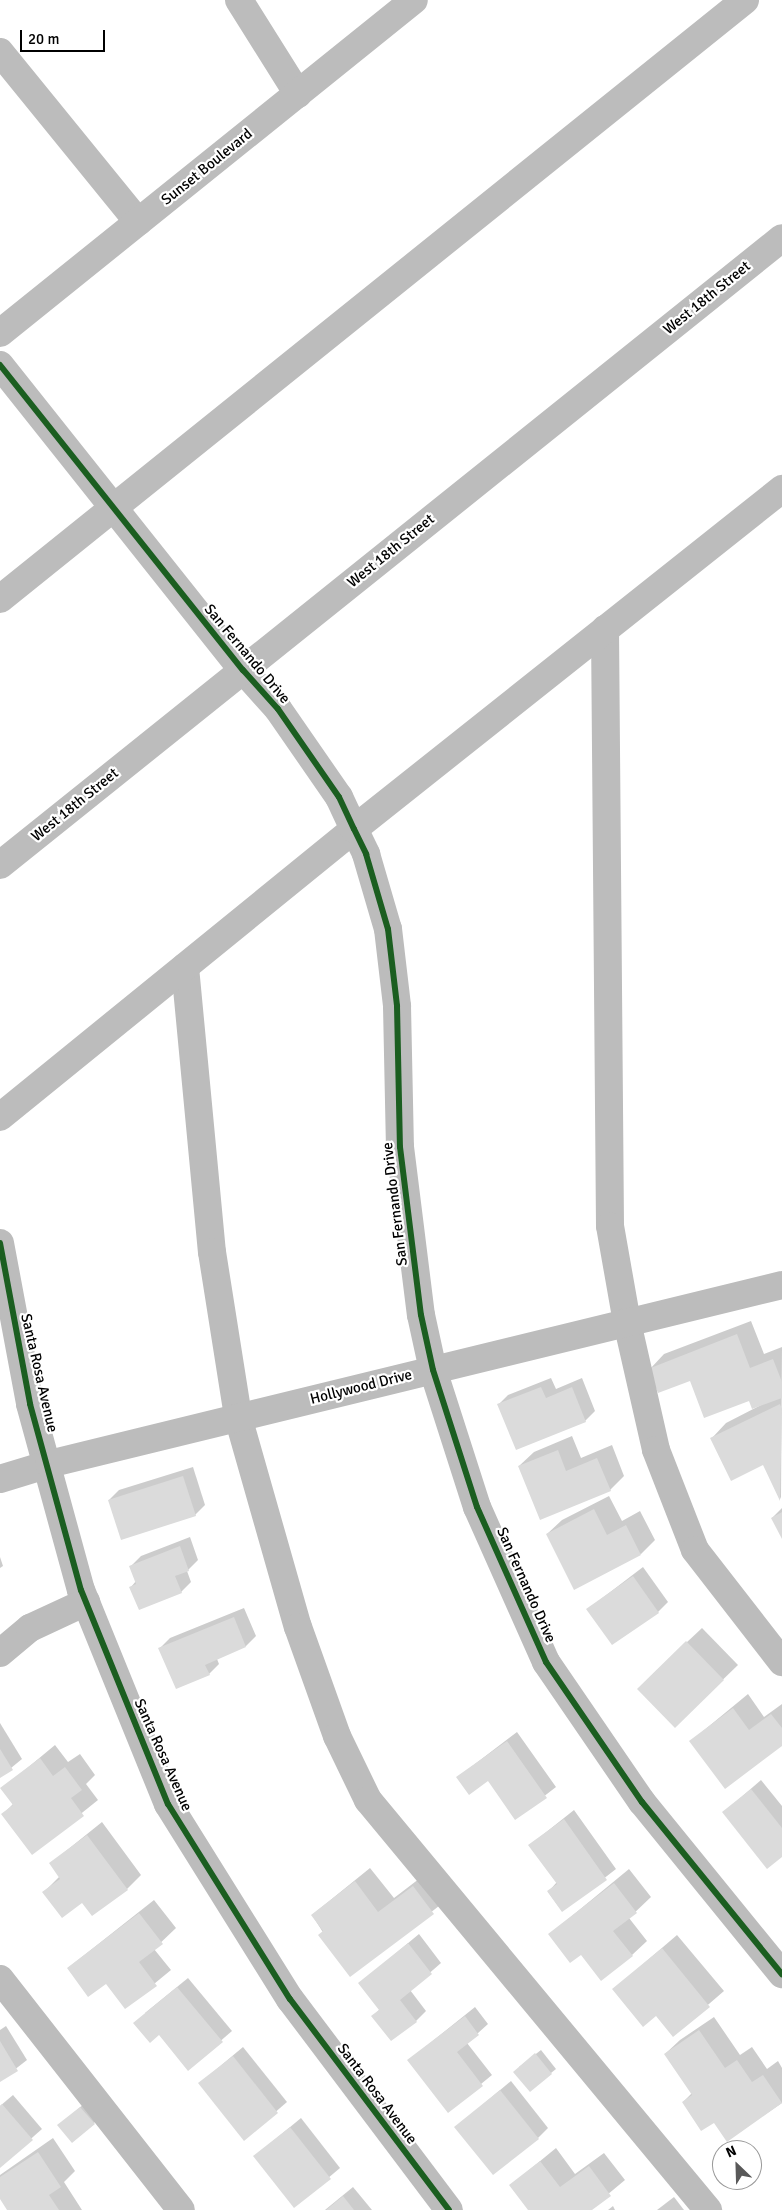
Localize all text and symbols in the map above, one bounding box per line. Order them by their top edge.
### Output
scale bar [22,20,108,52]
text: 20 m [28,30,59,48]
street label: Sunset Boulevard [158,125,256,209]
street label: West 18th Street [660,257,754,339]
street label: West 18th Street [344,510,438,592]
street label: San Fernando Drive [200,601,294,707]
street label: West 18th Street [28,764,122,846]
street label: San Fernando Drive [378,1141,412,1267]
street label: Santa Rosa Avenue [17,1312,61,1434]
street label: Hollywood Drive [308,1366,414,1408]
street label: San Fernando Drive [492,1525,560,1645]
street label: Santa Rosa Avenue [130,1696,196,1814]
street label: Santa Rosa Avenue [333,2040,421,2148]
north arrow [712,2140,762,2190]
text: N [723,2142,739,2162]

